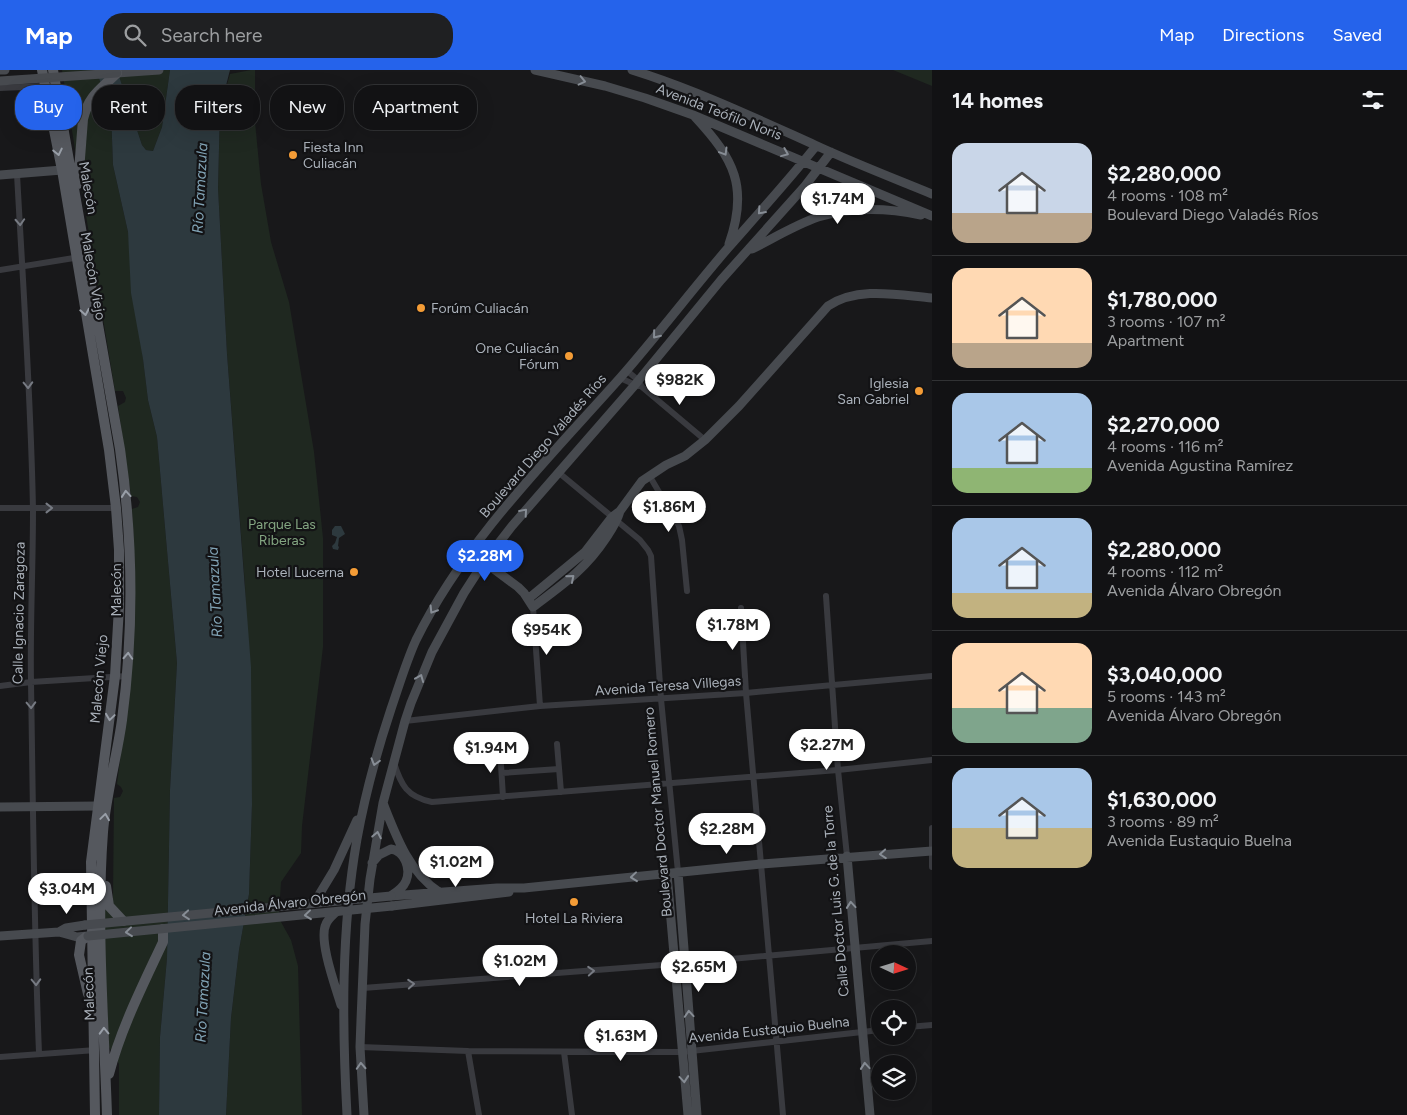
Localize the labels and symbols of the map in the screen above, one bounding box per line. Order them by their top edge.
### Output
one-way arrow [578,75,587,86]
street label: Avenida Teófilo Noris [654,80,784,144]
place label: Fiesta Inn Culiacán [303,139,363,172]
water label: Río Tamazula [189,142,211,234]
one-way arrow [717,147,727,156]
one-way arrow [780,147,789,157]
one-way arrow [52,148,63,157]
marker: Fiesta Inn Culiacán [287,149,299,161]
street label: Malecón [75,160,101,216]
pin: $1.74M [797,182,879,225]
one-way arrow [758,206,767,215]
one-way arrow [14,219,25,227]
street label: Malecón Viejo [77,231,109,321]
place label: Forúm Culiacán [431,300,529,317]
marker: Forúm Culiacán [415,302,427,314]
one-way arrow [80,308,90,317]
one-way arrow [652,329,661,338]
place label: One Culiacán Fórum [475,340,559,373]
marker: One Culiacán Fórum [563,350,575,362]
pin: $982K [645,364,715,406]
street label: Boulevard Diego Valadés Ríos [476,371,610,521]
place label: Iglesia San Gabriel [837,375,909,408]
one-way arrow [22,381,33,389]
marker: Iglesia San Gabriel [913,385,925,397]
one-way arrow [121,489,132,497]
pin: $1.86M [628,490,710,533]
one-way arrow [45,503,53,513]
one-way arrow [519,508,528,517]
park label: Parque Las Riberas [248,516,316,549]
pin: $2.28M [444,540,526,582]
street label: Calle Ignacio Zaragoza [9,542,29,684]
water label: Río Tamazula [204,546,226,638]
street label: Malecón [108,563,125,617]
place label: Hotel Lucerna [256,564,344,581]
marker: Hotel Lucerna [348,566,360,578]
one-way arrow [565,575,574,583]
one-way arrow [429,605,439,614]
pin: $1.78M [692,608,774,651]
pin: $954K [512,614,582,656]
street label: Malecón Viejo [87,634,111,724]
one-way arrow [122,652,133,660]
street label: Avenida Teresa Villegas [594,672,742,700]
one-way arrow [415,675,425,683]
one-way arrow [26,701,37,709]
street label: Boulevard Doctor Manuel Romero [640,706,676,918]
one-way arrow [105,713,116,721]
pin: $2.27M [786,728,868,771]
pin: $1.94M [450,732,532,774]
one-way arrow [370,757,381,766]
street label: Calle Doctor Luis G. de la Torre [819,804,853,997]
one-way arrow [100,812,110,821]
pin: $2.28M [686,812,768,855]
one-way arrow [372,830,382,839]
pin: $1.02M [415,846,497,888]
one-way arrow [879,848,887,859]
one-way arrow [630,871,638,882]
pin: $3.04M [26,872,108,915]
street label: Avenida Álvaro Obregón [213,887,367,919]
marker: Hotel La Riviera [568,896,580,908]
one-way arrow [846,900,857,908]
one-way arrow [182,909,190,920]
one-way arrow [304,909,312,920]
place label: Hotel La Riviera [525,910,623,927]
one-way arrow [125,926,133,937]
pin: $1.02M [479,944,561,987]
north arrow [871,945,916,990]
pin: $2.65M [658,950,740,993]
water label: Río Tamazula [192,951,214,1043]
one-way arrow [587,965,595,976]
street label: Malecón [80,967,98,1021]
one-way arrow [31,978,41,986]
one-way arrow [408,979,416,990]
one-way arrow [683,1010,694,1018]
street label: Avenida Eustaquio Buelna [688,1013,850,1047]
pin: $1.63M [580,1020,662,1062]
one-way arrow [98,1027,109,1035]
one-way arrow [356,1062,367,1070]
one-way arrow [860,1062,871,1070]
one-way arrow [678,1076,689,1084]

